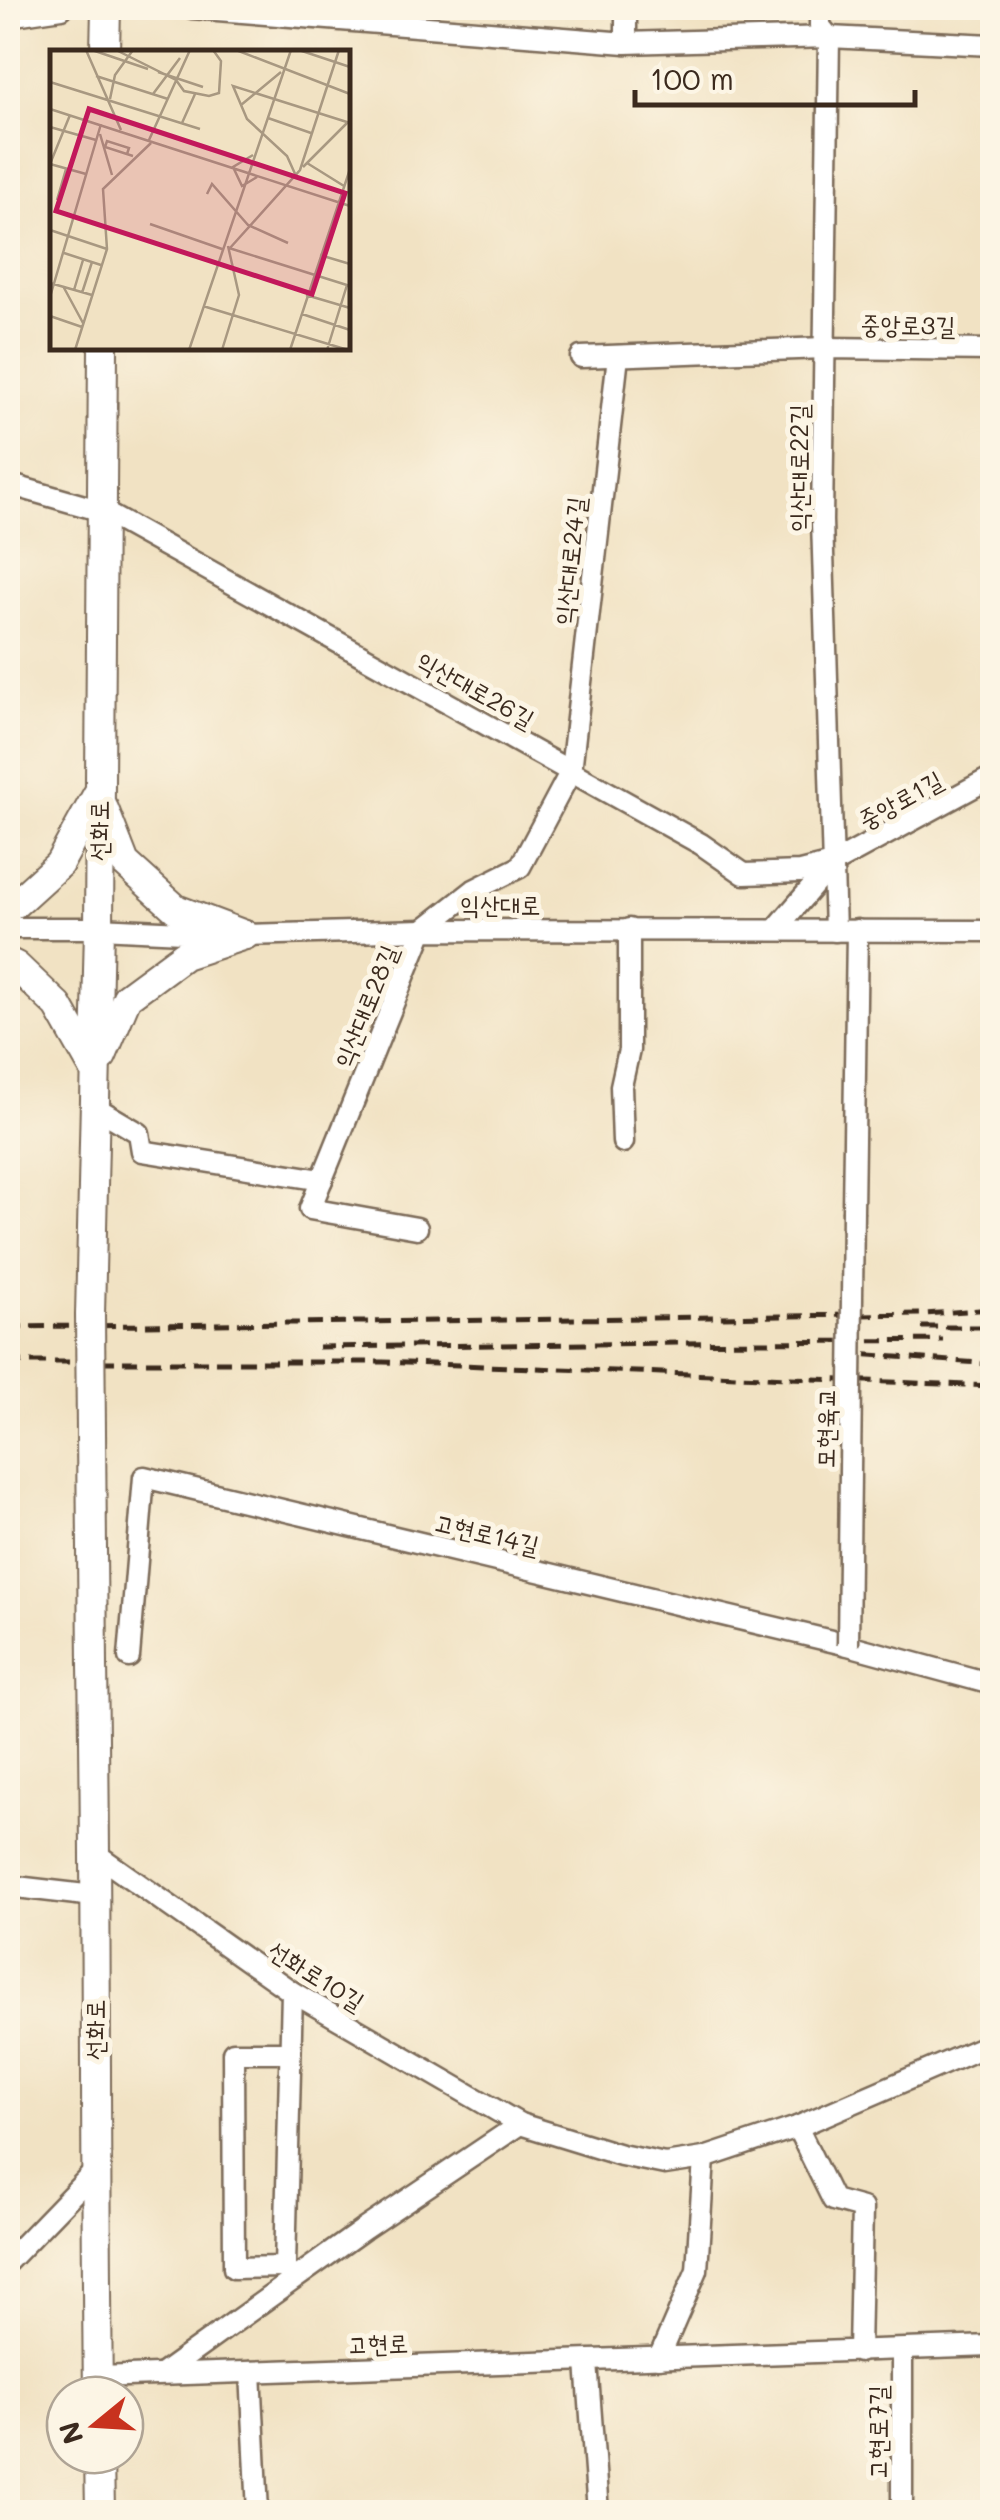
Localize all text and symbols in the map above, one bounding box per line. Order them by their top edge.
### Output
scale bar [635,45,915,107]
inset map [50,50,350,350]
text: 100 m [650,58,734,98]
street label: 중앙로3길 [860,307,956,341]
street label: 익산대로22길 [782,404,814,532]
street label: 익산대로24길 [546,495,592,627]
street label: 익산대로26길 [412,644,540,734]
street label: 중앙로1길 [852,763,948,835]
street label: 선화로 [82,801,114,861]
street label: 익산대로 [460,888,540,920]
street label: 익산대로28길 [326,940,404,1072]
street label: 모현육교 [808,1387,842,1469]
street label: 고현로14길 [432,1505,542,1561]
street label: 선화로10길 [263,1933,371,2017]
street label: 선화로 [78,2000,110,2060]
street label: 고현로 [347,2326,409,2360]
north arrow [45,2375,145,2475]
street label: 고현로7길 [861,2385,893,2479]
text: N [50,2417,91,2449]

